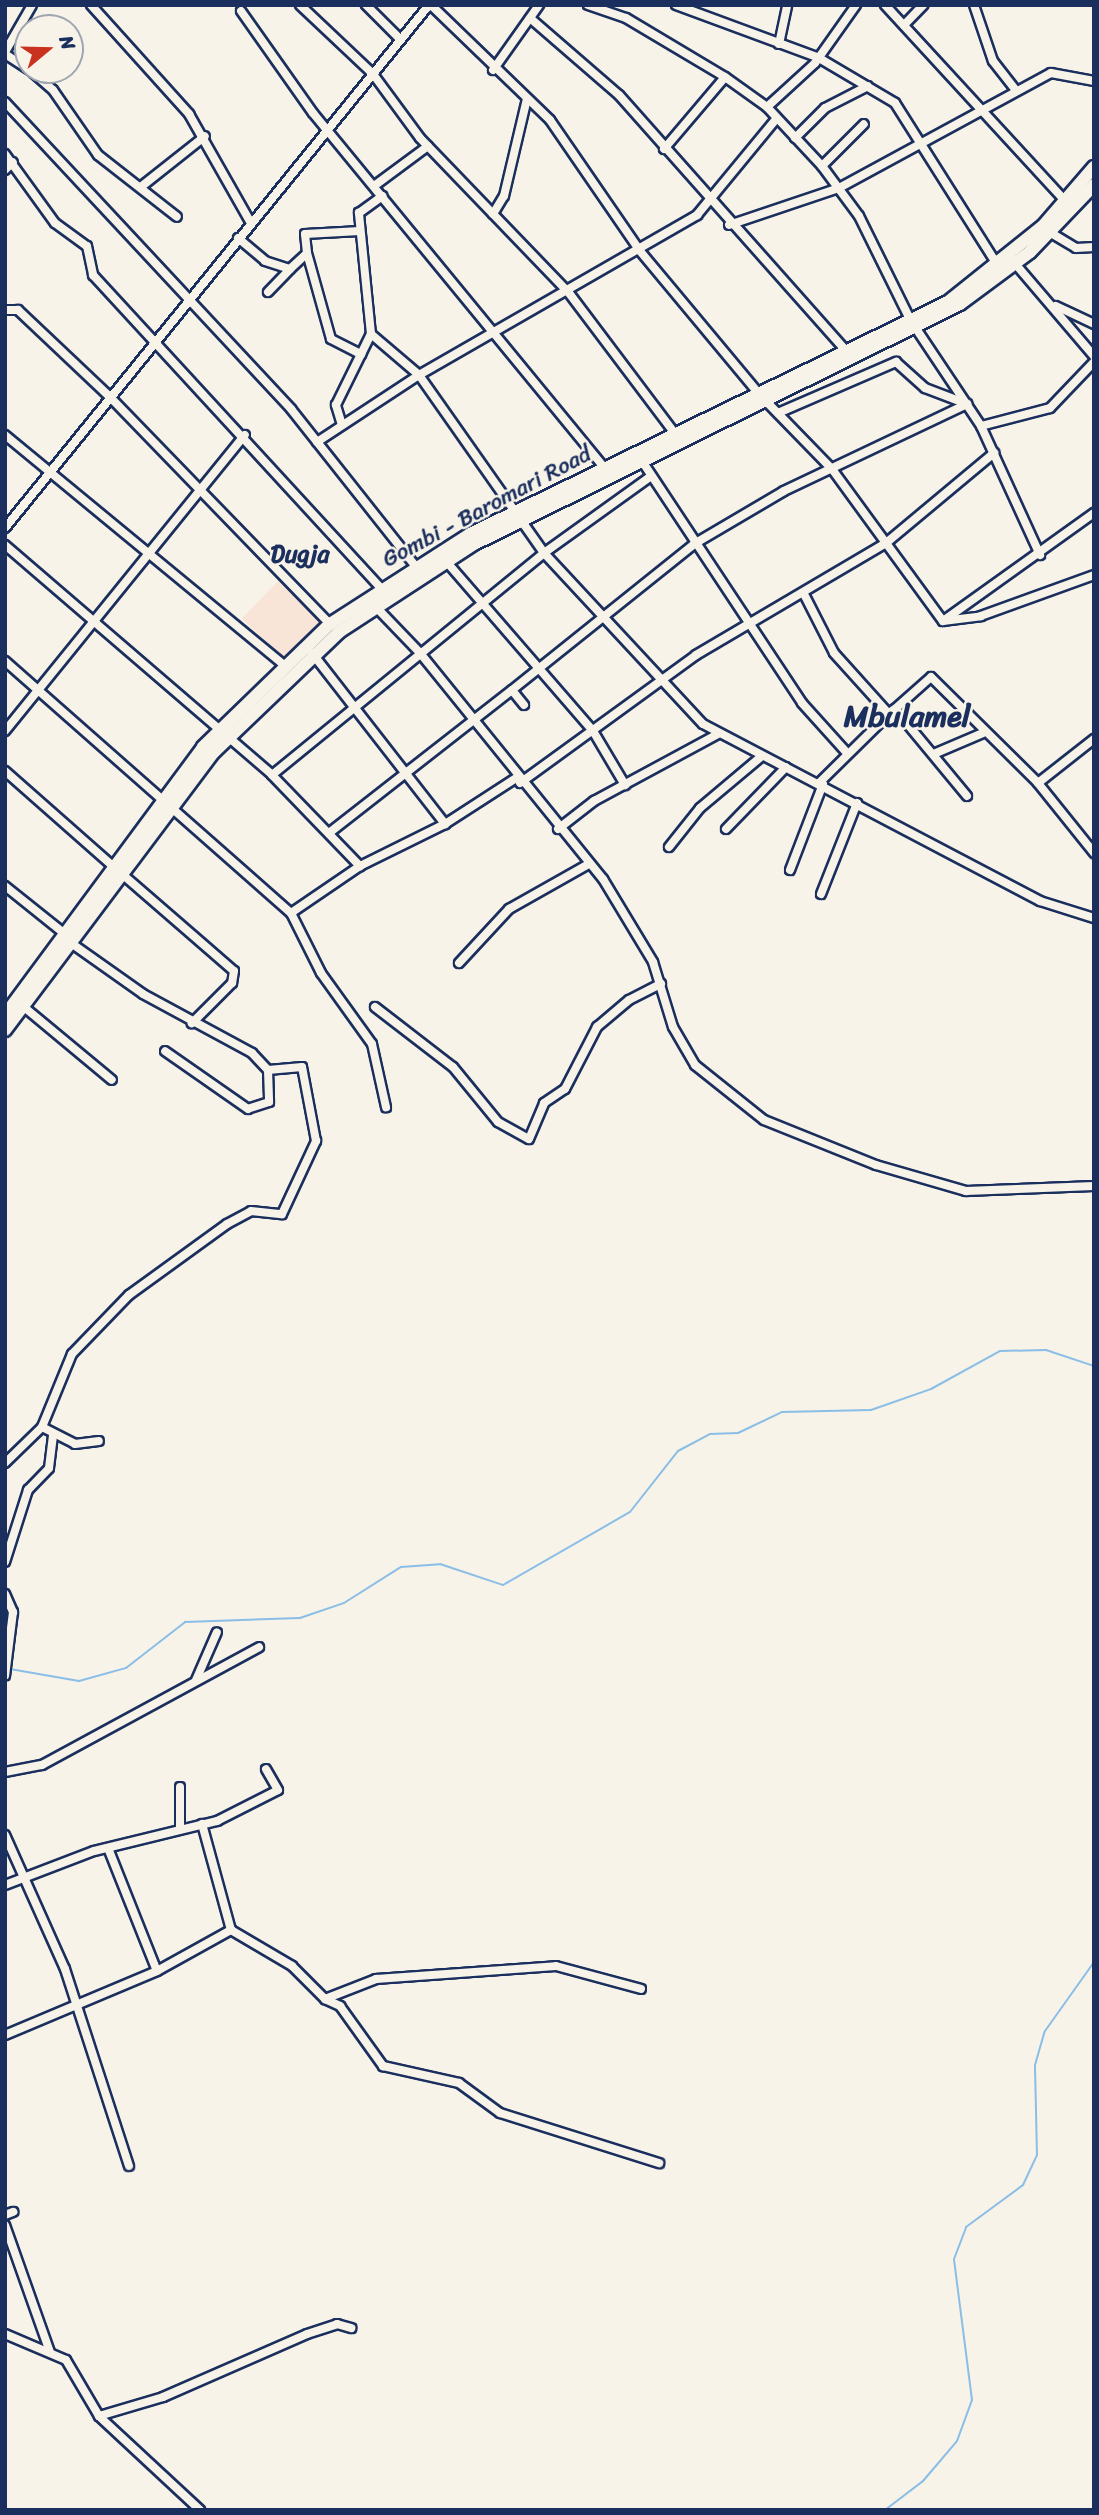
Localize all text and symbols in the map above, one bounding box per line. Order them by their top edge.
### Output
north arrow [14,14,84,84]
text: N [50,31,85,54]
street label: Gombi - Baromari Road [378,440,596,574]
district label: Dugja [270,541,330,569]
district label: Mbulamel [844,698,970,734]

